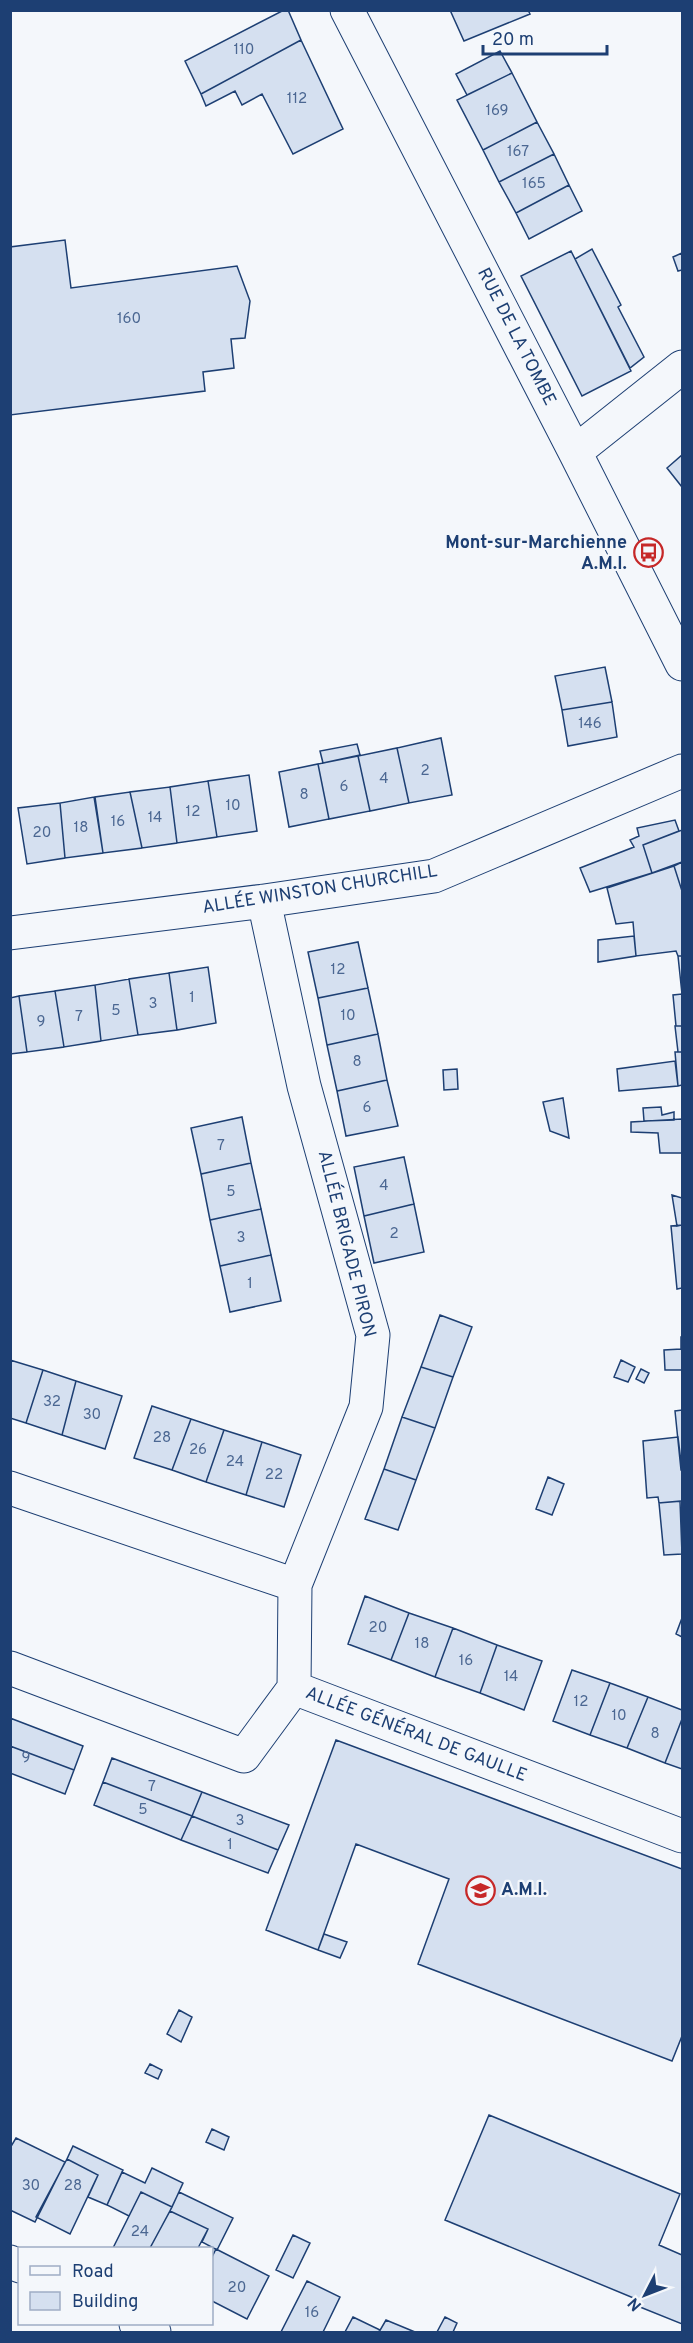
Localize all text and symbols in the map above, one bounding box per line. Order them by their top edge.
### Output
scale bar [483,18,608,56]
text: 20 m [492,29,534,52]
house number: 110 [234,41,254,60]
house number: 112 [287,90,307,109]
house number: 169 [486,102,508,121]
house number: 167 [507,143,529,162]
house number: 165 [522,175,546,194]
street label: RUE DE LA TOMBE [471,264,561,410]
house number: 160 [117,310,141,329]
place label: Mont-sur-Marchienne A.M.I. [445,532,627,576]
bus stop icon: Mont-sur-Marchienne A.M.I. [632,537,664,569]
house number: 146 [578,715,602,734]
house number: 2 [420,762,430,781]
house number: 4 [379,770,389,789]
house number: 6 [340,778,349,797]
house number: 8 [299,786,309,805]
house number: 10 [225,797,241,816]
house number: 12 [186,803,200,822]
house number: 14 [148,809,162,828]
house number: 16 [111,813,125,832]
house number: 18 [74,819,88,838]
house number: 20 [33,824,51,843]
street label: ALLÉE WINSTON CHURCHILL [201,858,439,920]
house number: 12 [331,961,345,980]
house number: 1 [189,989,195,1008]
house number: 3 [148,995,158,1014]
house number: 5 [111,1002,121,1021]
house number: 10 [340,1007,356,1026]
house number: 7 [75,1008,83,1027]
house number: 9 [37,1013,45,1032]
house number: 8 [352,1053,362,1072]
house number: 6 [363,1099,372,1118]
house number: 7 [217,1137,225,1156]
street label: ALLÉE BRIGADE PIRON [312,1148,382,1340]
house number: 4 [379,1177,389,1196]
house number: 5 [226,1183,236,1202]
house number: 2 [389,1225,399,1244]
house number: 3 [236,1229,246,1248]
house number: 1 [247,1275,253,1294]
house number: 32 [43,1393,61,1412]
house number: 30 [83,1406,101,1425]
house number: 28 [153,1429,171,1448]
house number: 26 [189,1441,207,1460]
house number: 24 [226,1453,244,1472]
house number: 22 [265,1466,283,1485]
house number: 20 [369,1619,387,1638]
house number: 18 [415,1635,429,1654]
house number: 16 [459,1652,473,1671]
house number: 14 [504,1668,518,1687]
street label: ALLÉE GÉNÉRAL DE GAULLE [302,1680,531,1788]
house number: 12 [574,1693,588,1712]
house number: 10 [611,1707,627,1726]
house number: 8 [650,1725,660,1744]
house number: 9 [22,1749,30,1768]
house number: 7 [148,1778,156,1797]
house number: 5 [138,1801,148,1820]
house number: 3 [235,1812,245,1831]
house number: 1 [227,1836,233,1855]
school or university icon: A.M.I. [464,1874,496,1906]
place label: A.M.I. [501,1879,547,1902]
house number: 30 [22,2177,40,2196]
house number: 28 [64,2177,82,2196]
house number: 24 [131,2223,149,2242]
legend [18,2247,213,2325]
text: Road [72,2261,114,2284]
north arrow [615,2265,675,2325]
house number: 20 [228,2279,246,2298]
text: Building [72,2291,138,2314]
text: N [624,2293,647,2315]
house number: 16 [305,2304,319,2323]

